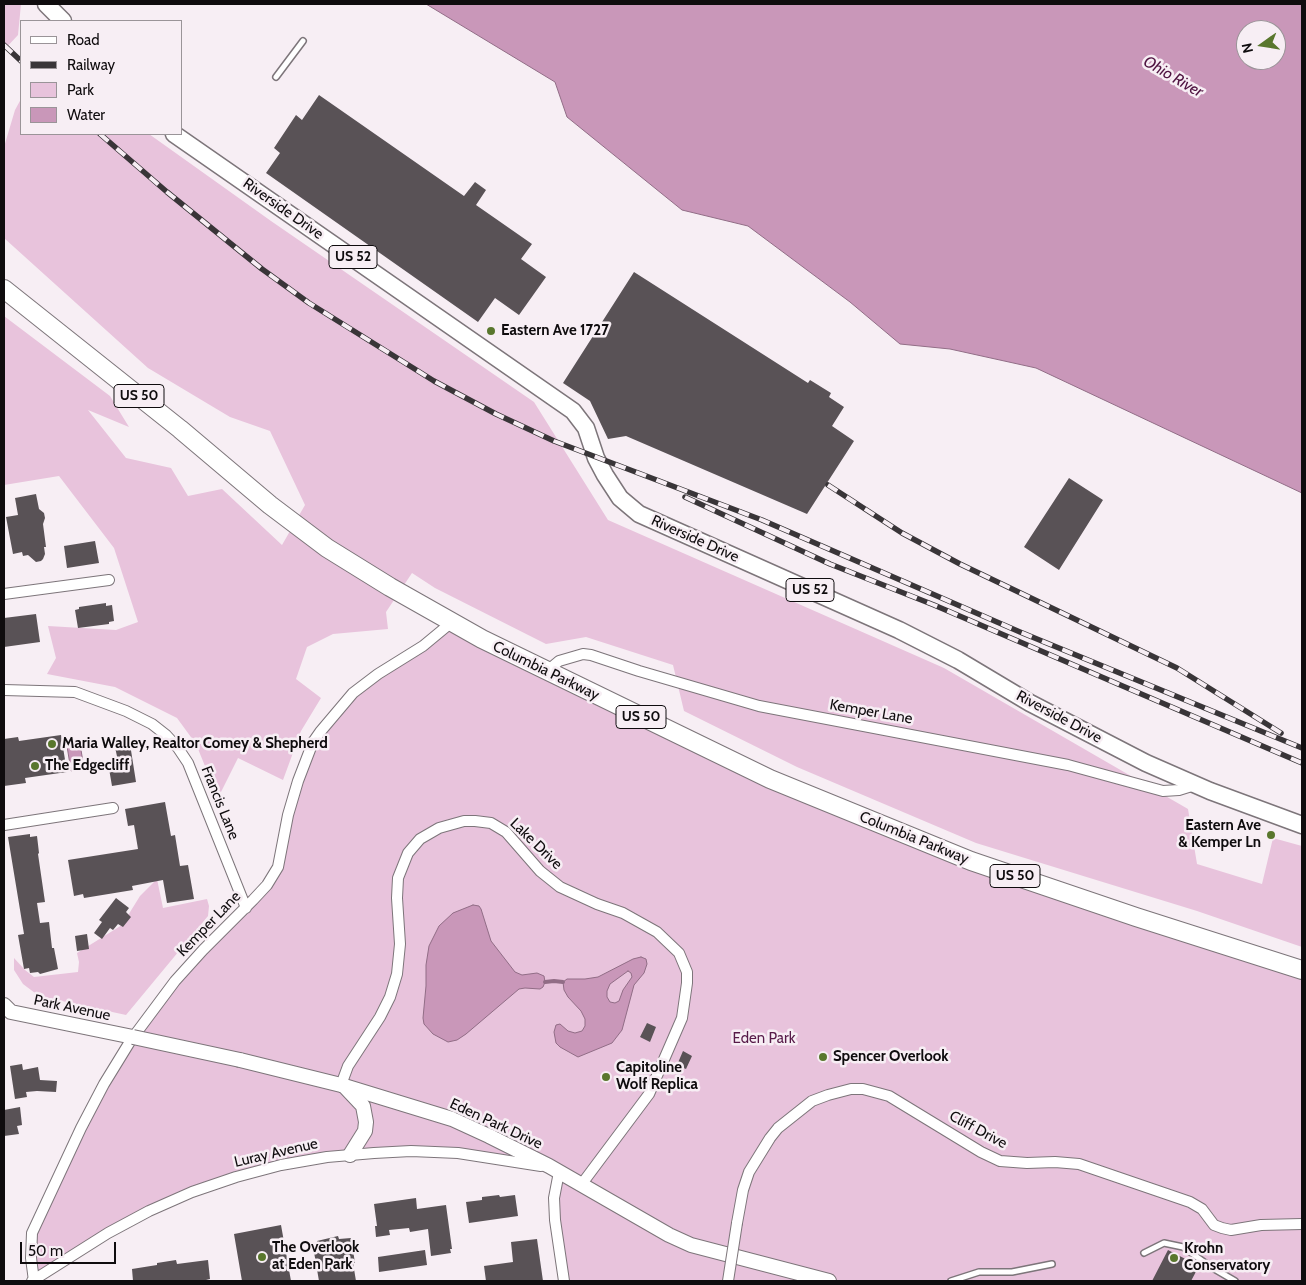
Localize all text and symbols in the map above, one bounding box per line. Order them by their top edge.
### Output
legend [20,20,182,135]
north arrow [1236,20,1286,70]
text: Road [67,31,100,49]
text: N [1237,41,1257,55]
water label: Ohio River [1140,52,1206,102]
text: Railway [67,56,115,74]
text: Park [67,81,94,99]
text: Water [67,106,105,124]
street label: Riverside Drive [239,175,327,243]
road number: US 52 [329,246,377,268]
place label: Eastern Ave 1727 [501,322,609,340]
marker: Eastern Ave 1727 [485,325,497,337]
road number: US 50 [114,384,164,408]
street label: Riverside Drive [648,512,742,566]
road number: US 52 [786,578,834,602]
street label: Columbia Parkway [490,637,602,705]
street label: Riverside Drive [1013,687,1105,747]
street label: Kemper Lane [828,696,914,728]
road number: US 50 [616,706,666,729]
place label: Maria Walley, Realtor Comey & Shepherd [62,735,328,753]
marker: Maria Walley, Realtor Comey & Shepherd [46,738,58,750]
place label: The Edgecliff [45,757,129,775]
marker: The Edgecliff [29,760,41,772]
street label: Francis Lane [197,764,243,842]
street label: Columbia Parkway [857,808,971,868]
street label: Lake Drive [506,815,566,873]
place label: Eastern Ave & Kemper Ln [1178,817,1261,852]
marker: Eastern Ave & Kemper Ln [1265,829,1277,841]
road number: US 50 [990,864,1040,888]
street label: Kemper Lane [173,888,245,960]
street label: Park Avenue [32,991,112,1025]
park label: Eden Park [733,1030,795,1048]
place label: Spencer Overlook [833,1048,949,1066]
marker: Spencer Overlook [817,1051,829,1063]
place label: Capitoline Wolf Replica [616,1059,698,1094]
marker: Capitoline Wolf Replica [600,1071,612,1083]
street label: Eden Park Drive [447,1095,545,1153]
street label: Cliff Drive [946,1107,1010,1153]
street label: Luray Avenue [232,1135,320,1171]
scale bar [22,1232,119,1264]
place label: The Overlook at Eden Park [272,1239,359,1274]
place label: Krohn Conservatory [1184,1240,1270,1275]
text: 50 m [28,1242,63,1260]
marker: The Overlook at Eden Park [256,1251,268,1263]
marker: Krohn Conservatory [1168,1252,1180,1264]

